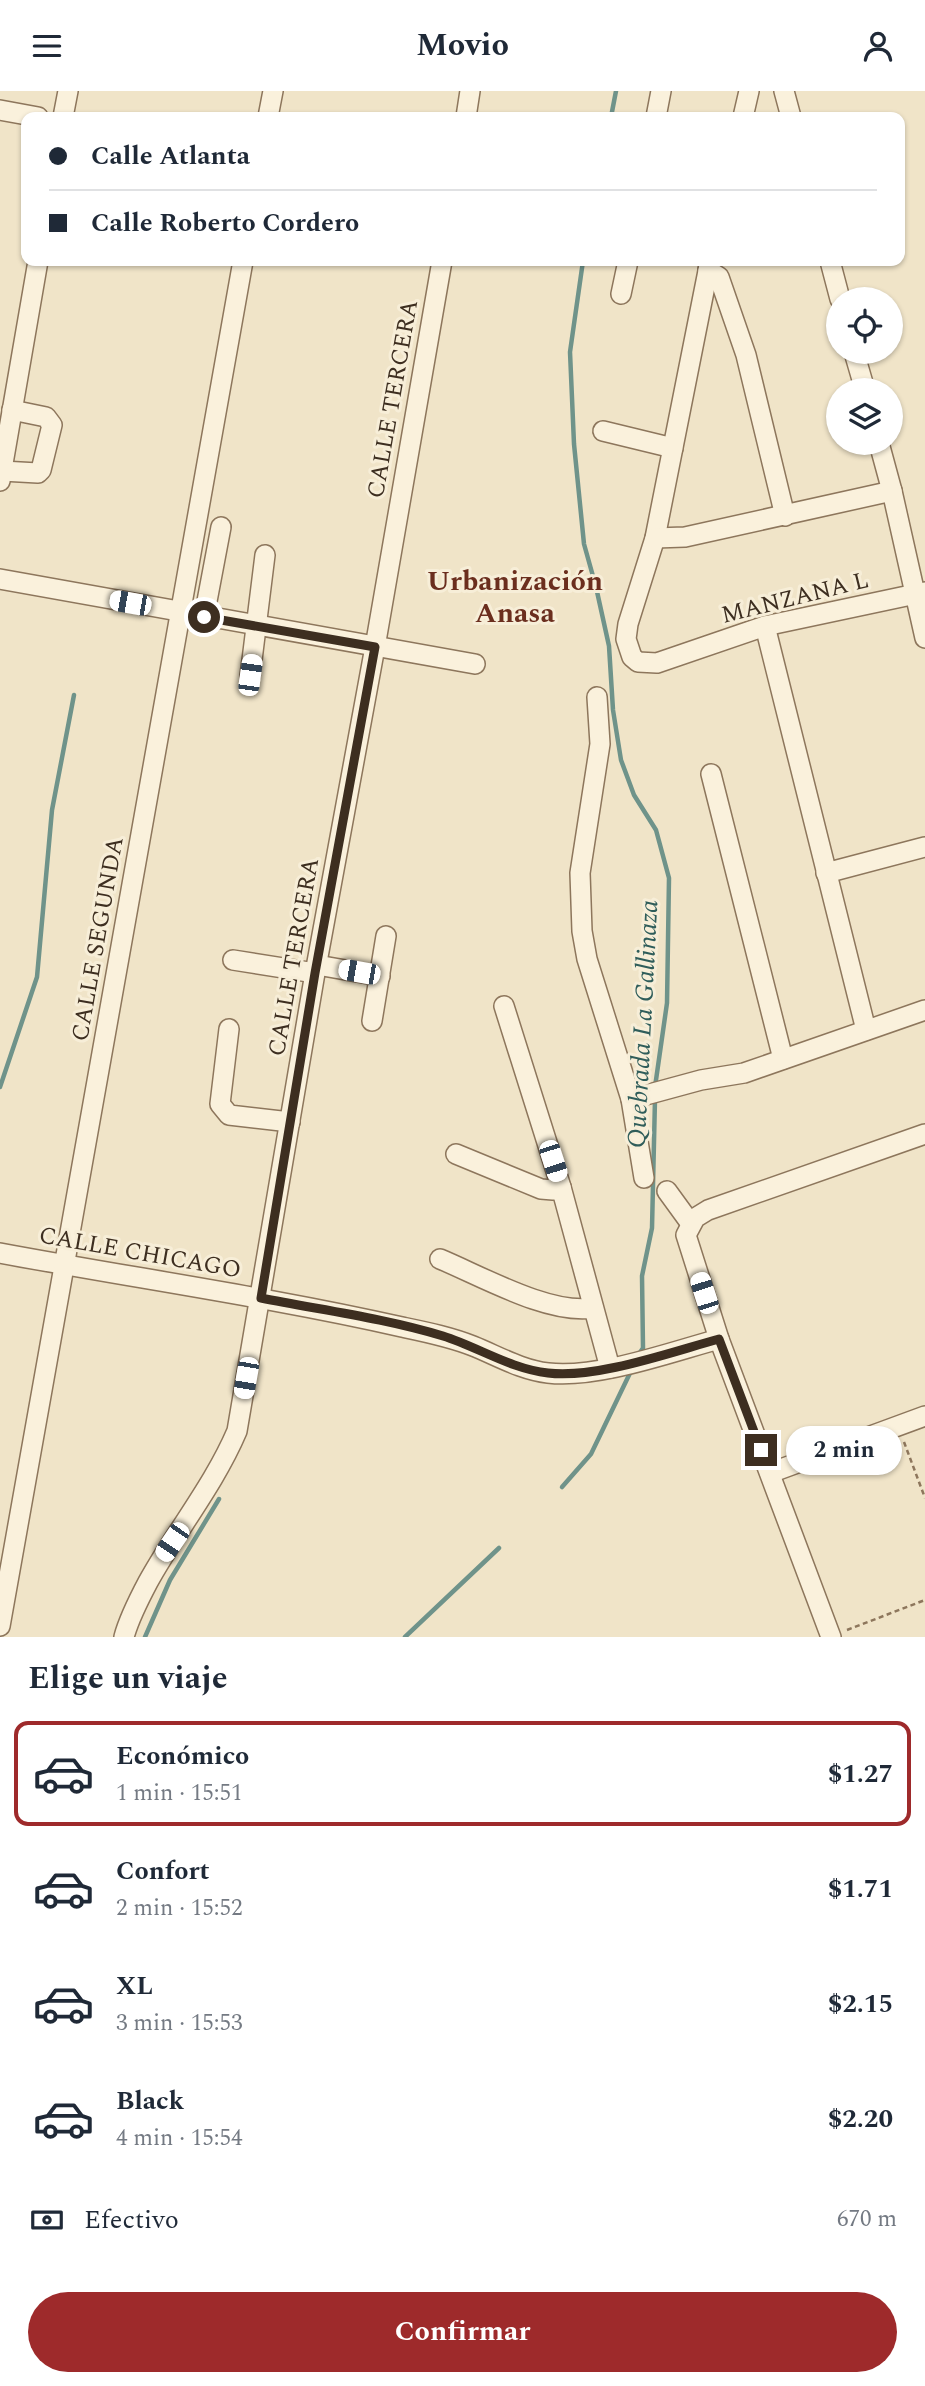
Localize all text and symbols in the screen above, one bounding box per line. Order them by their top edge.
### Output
text: Movio [416,21,509,70]
icon: menu [28,27,66,65]
icon: person [859,27,897,65]
text: Calle Atlanta [91,136,250,176]
text: Calle Roberto Cordero [91,203,359,243]
map controls [826,287,903,455]
button: locate [826,287,903,364]
street label: CALLE TERCERA [358,297,428,501]
button: layers [826,378,903,455]
district label: Urbanización Anasa [427,560,603,635]
street label: MANZANA L [717,562,873,634]
car [108,589,153,617]
route start [188,601,220,633]
car [237,653,264,697]
street label: CALLE SEGUNDA [62,834,134,1044]
street label: CALLE TERCERA [259,855,329,1059]
water label: Quebrada La Gallinaza [617,899,669,1149]
car [337,958,382,986]
car [537,1138,570,1184]
street label: CALLE CHICAGO [36,1218,244,1288]
car [688,1270,721,1316]
car [233,1355,260,1401]
callout: 2 min [786,1425,901,1475]
text: 2 min [813,1433,875,1468]
route end [745,1434,777,1466]
car [152,1519,193,1565]
text: Elige un viaje [28,1654,228,1703]
text: Económico [116,1736,249,1776]
icon: car [32,1742,95,1805]
text: $1.27 [828,1754,893,1794]
text: 1 min · 15:51 [116,1776,243,1811]
text: Confort [116,1851,210,1891]
icon: car [32,1857,95,1920]
text: $1.71 [828,1869,893,1909]
text: 2 min · 15:52 [116,1891,243,1926]
text: XL [116,1966,153,2006]
icon: car [32,1972,95,2035]
text: $2.15 [828,1984,893,2024]
text: 3 min · 15:53 [116,2006,243,2041]
text: Black [116,2081,184,2121]
icon: car [32,2087,95,2150]
text: $2.20 [828,2099,893,2139]
text: 4 min · 15:54 [116,2121,243,2156]
text: Efectivo [84,2200,179,2240]
icon: cash [28,2201,66,2239]
text: 670 m [837,2202,897,2237]
button: Confirmar [28,2292,897,2372]

